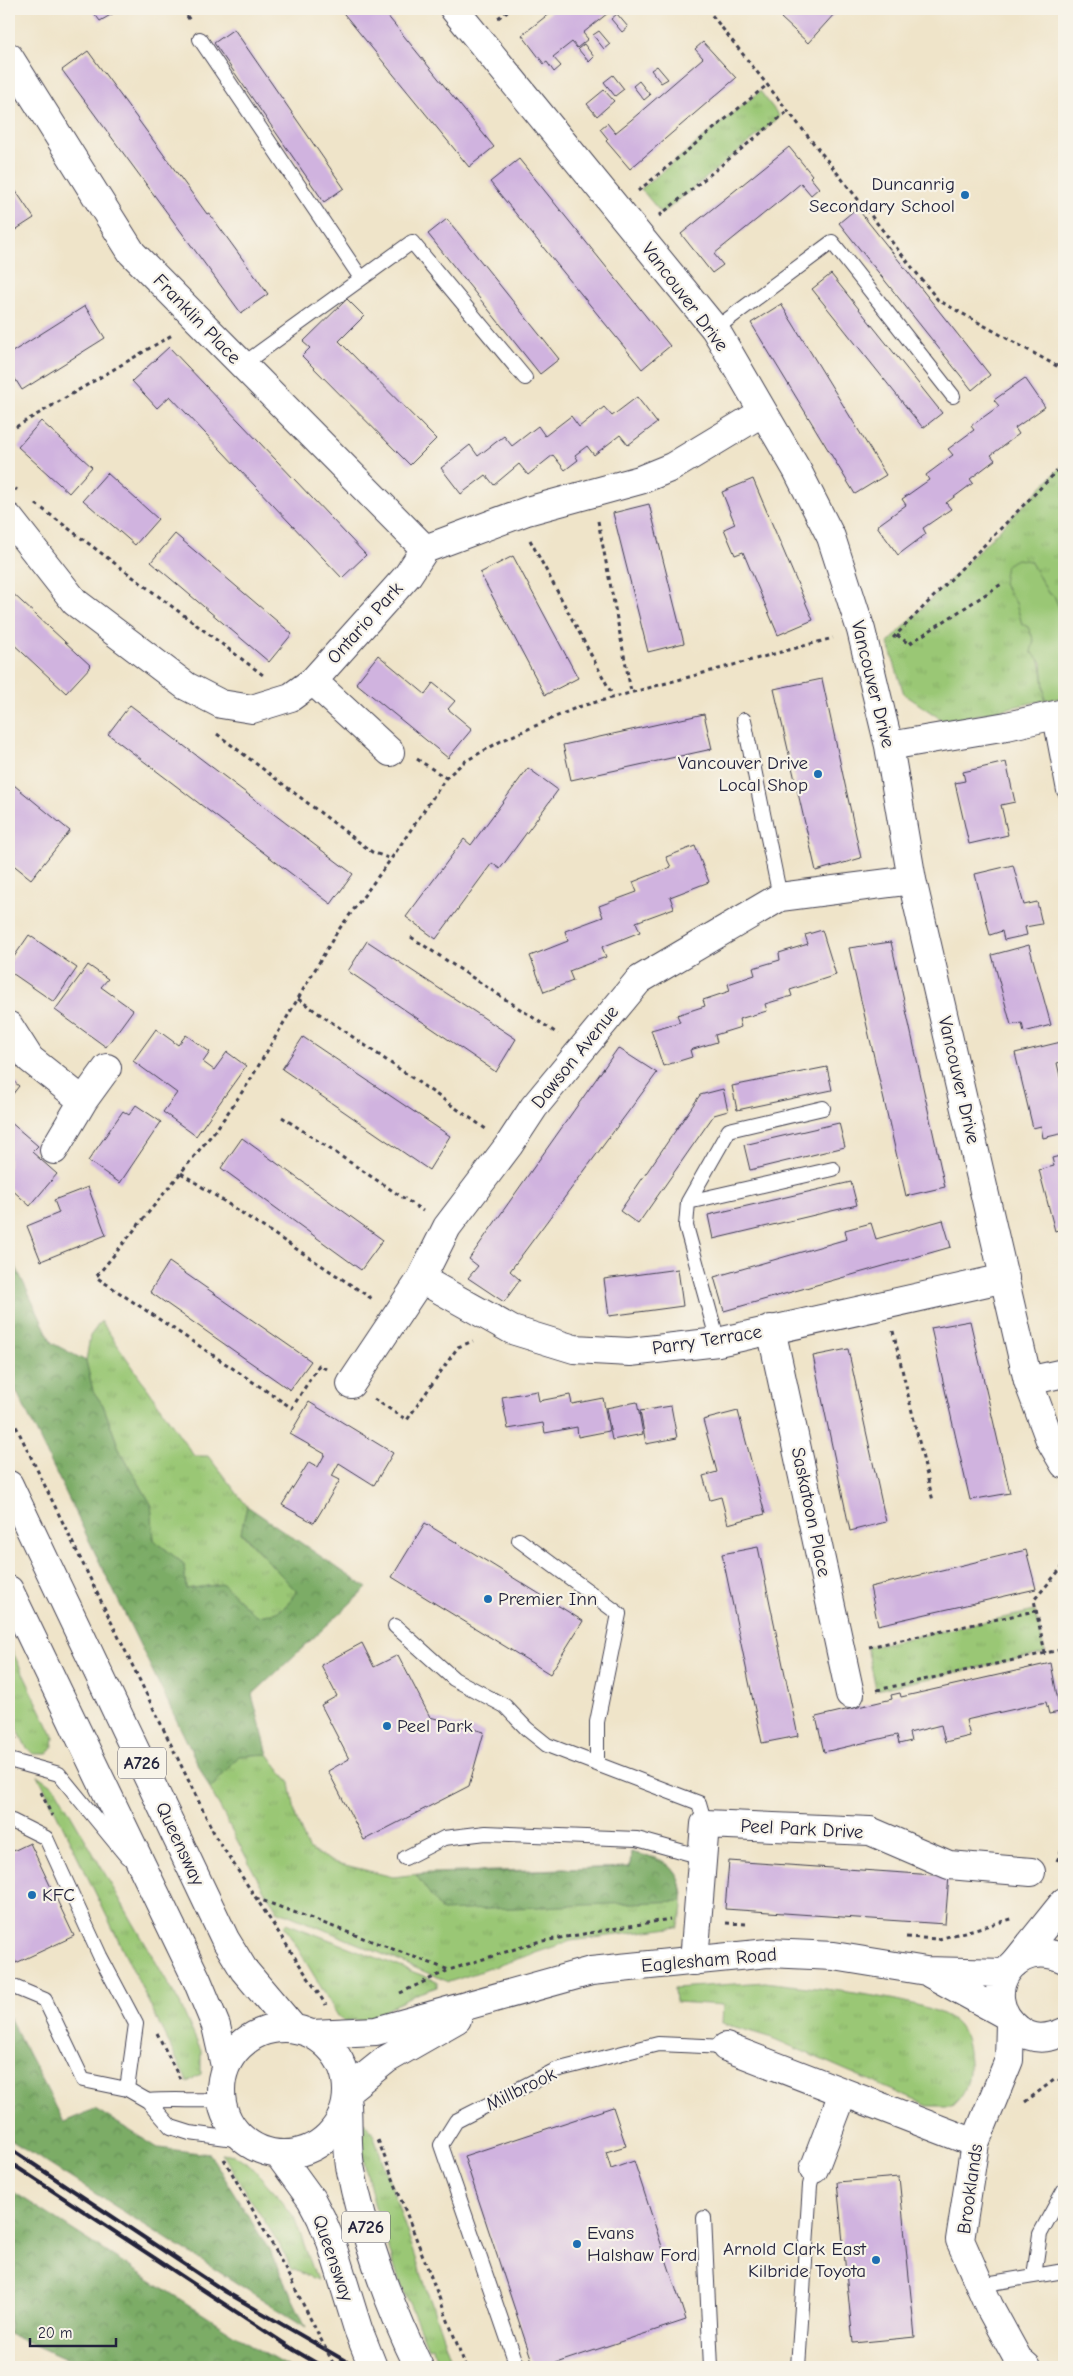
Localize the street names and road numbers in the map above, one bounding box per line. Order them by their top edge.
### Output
street label: Vancouver Drive [637,238,733,356]
street label: Franklin Place [149,270,245,368]
street label: Ontario Park [323,577,408,668]
street label: Vancouver Drive [847,618,899,750]
street label: Dawson Avenue [527,1001,623,1113]
street label: Vancouver Drive [934,1014,984,1146]
street label: Parry Terrace [651,1320,763,1360]
street label: Saskatoon Place [787,1445,835,1579]
road number: A726 [118,1748,166,1779]
street label: Queensway [151,1799,209,1890]
street label: Peel Park Drive [740,1815,864,1843]
street label: Eaglesham Road [640,1943,778,1977]
street label: Millbrook [482,2062,560,2115]
street label: Brooklands [953,2142,987,2235]
street label: Queensway [308,2212,358,2305]
road number: A726 [342,2212,390,2242]

